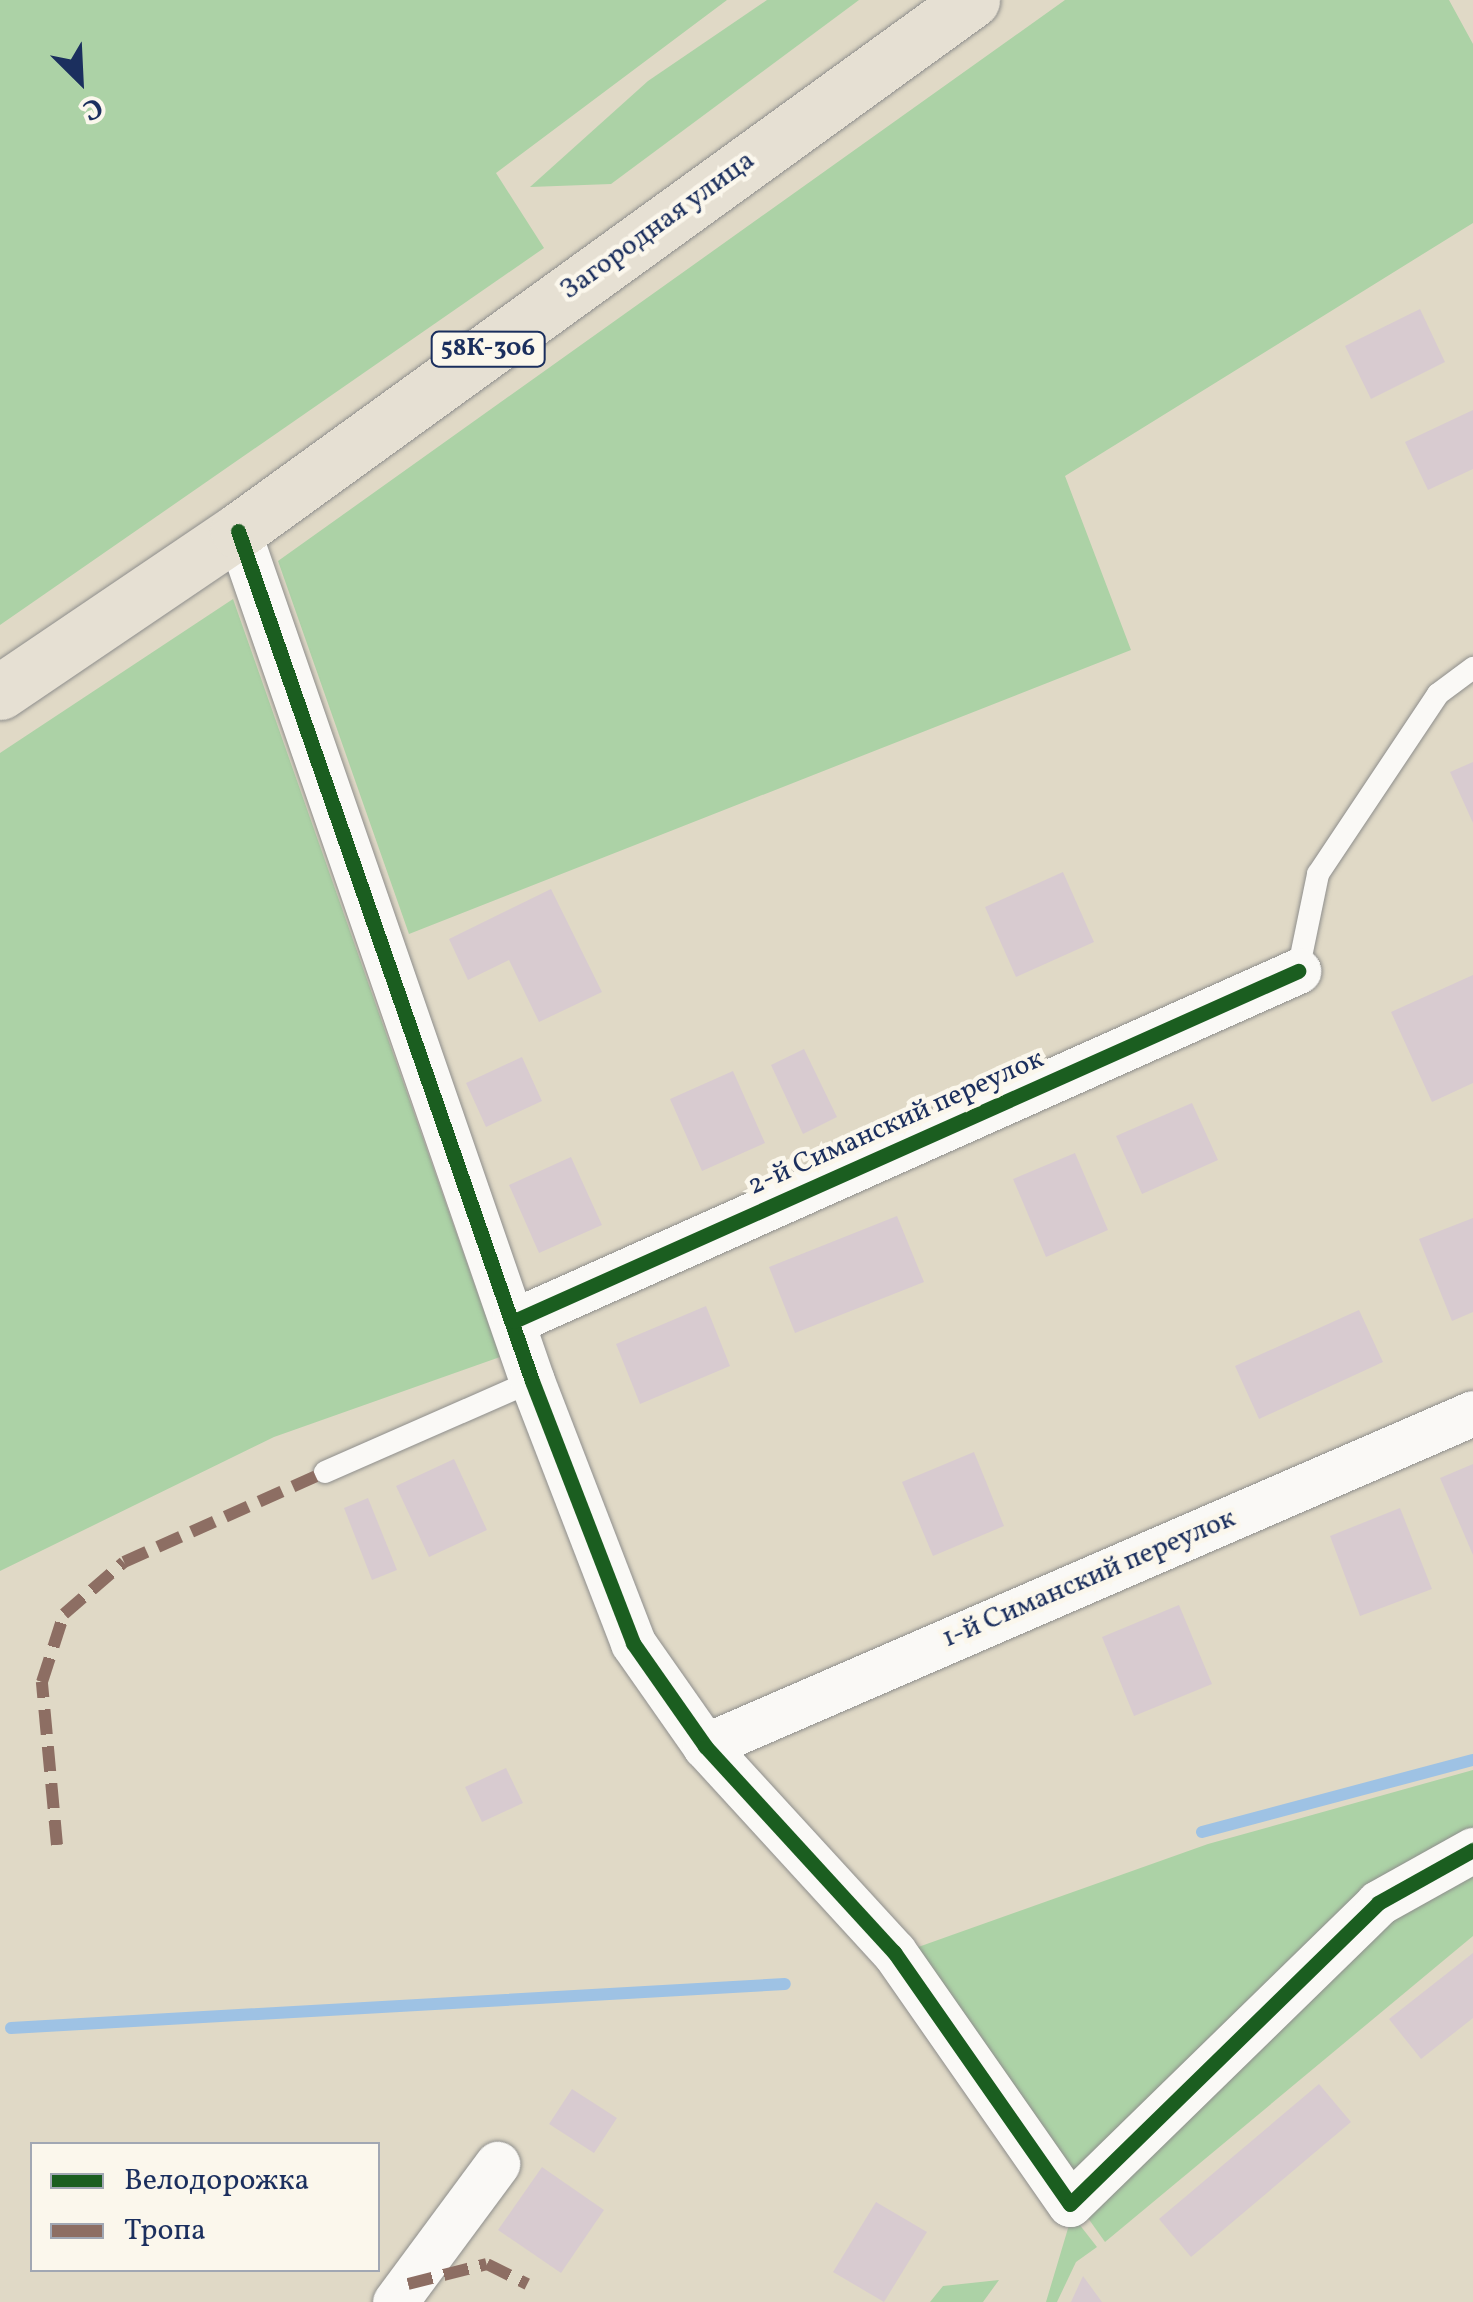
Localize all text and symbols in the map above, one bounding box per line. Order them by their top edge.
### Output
north arrow [30,30,130,130]
text: С [76,86,109,129]
street label: Загородная улица [554,144,762,308]
road number: 58К-306 [430,329,546,369]
street label: 2-й Симанский переулок [743,1043,1049,1203]
street label: 1-й Симанский переулок [937,1502,1241,1656]
legend [30,2142,380,2272]
text: Велодорожка [124,2160,310,2202]
text: Тропа [124,2210,206,2252]

